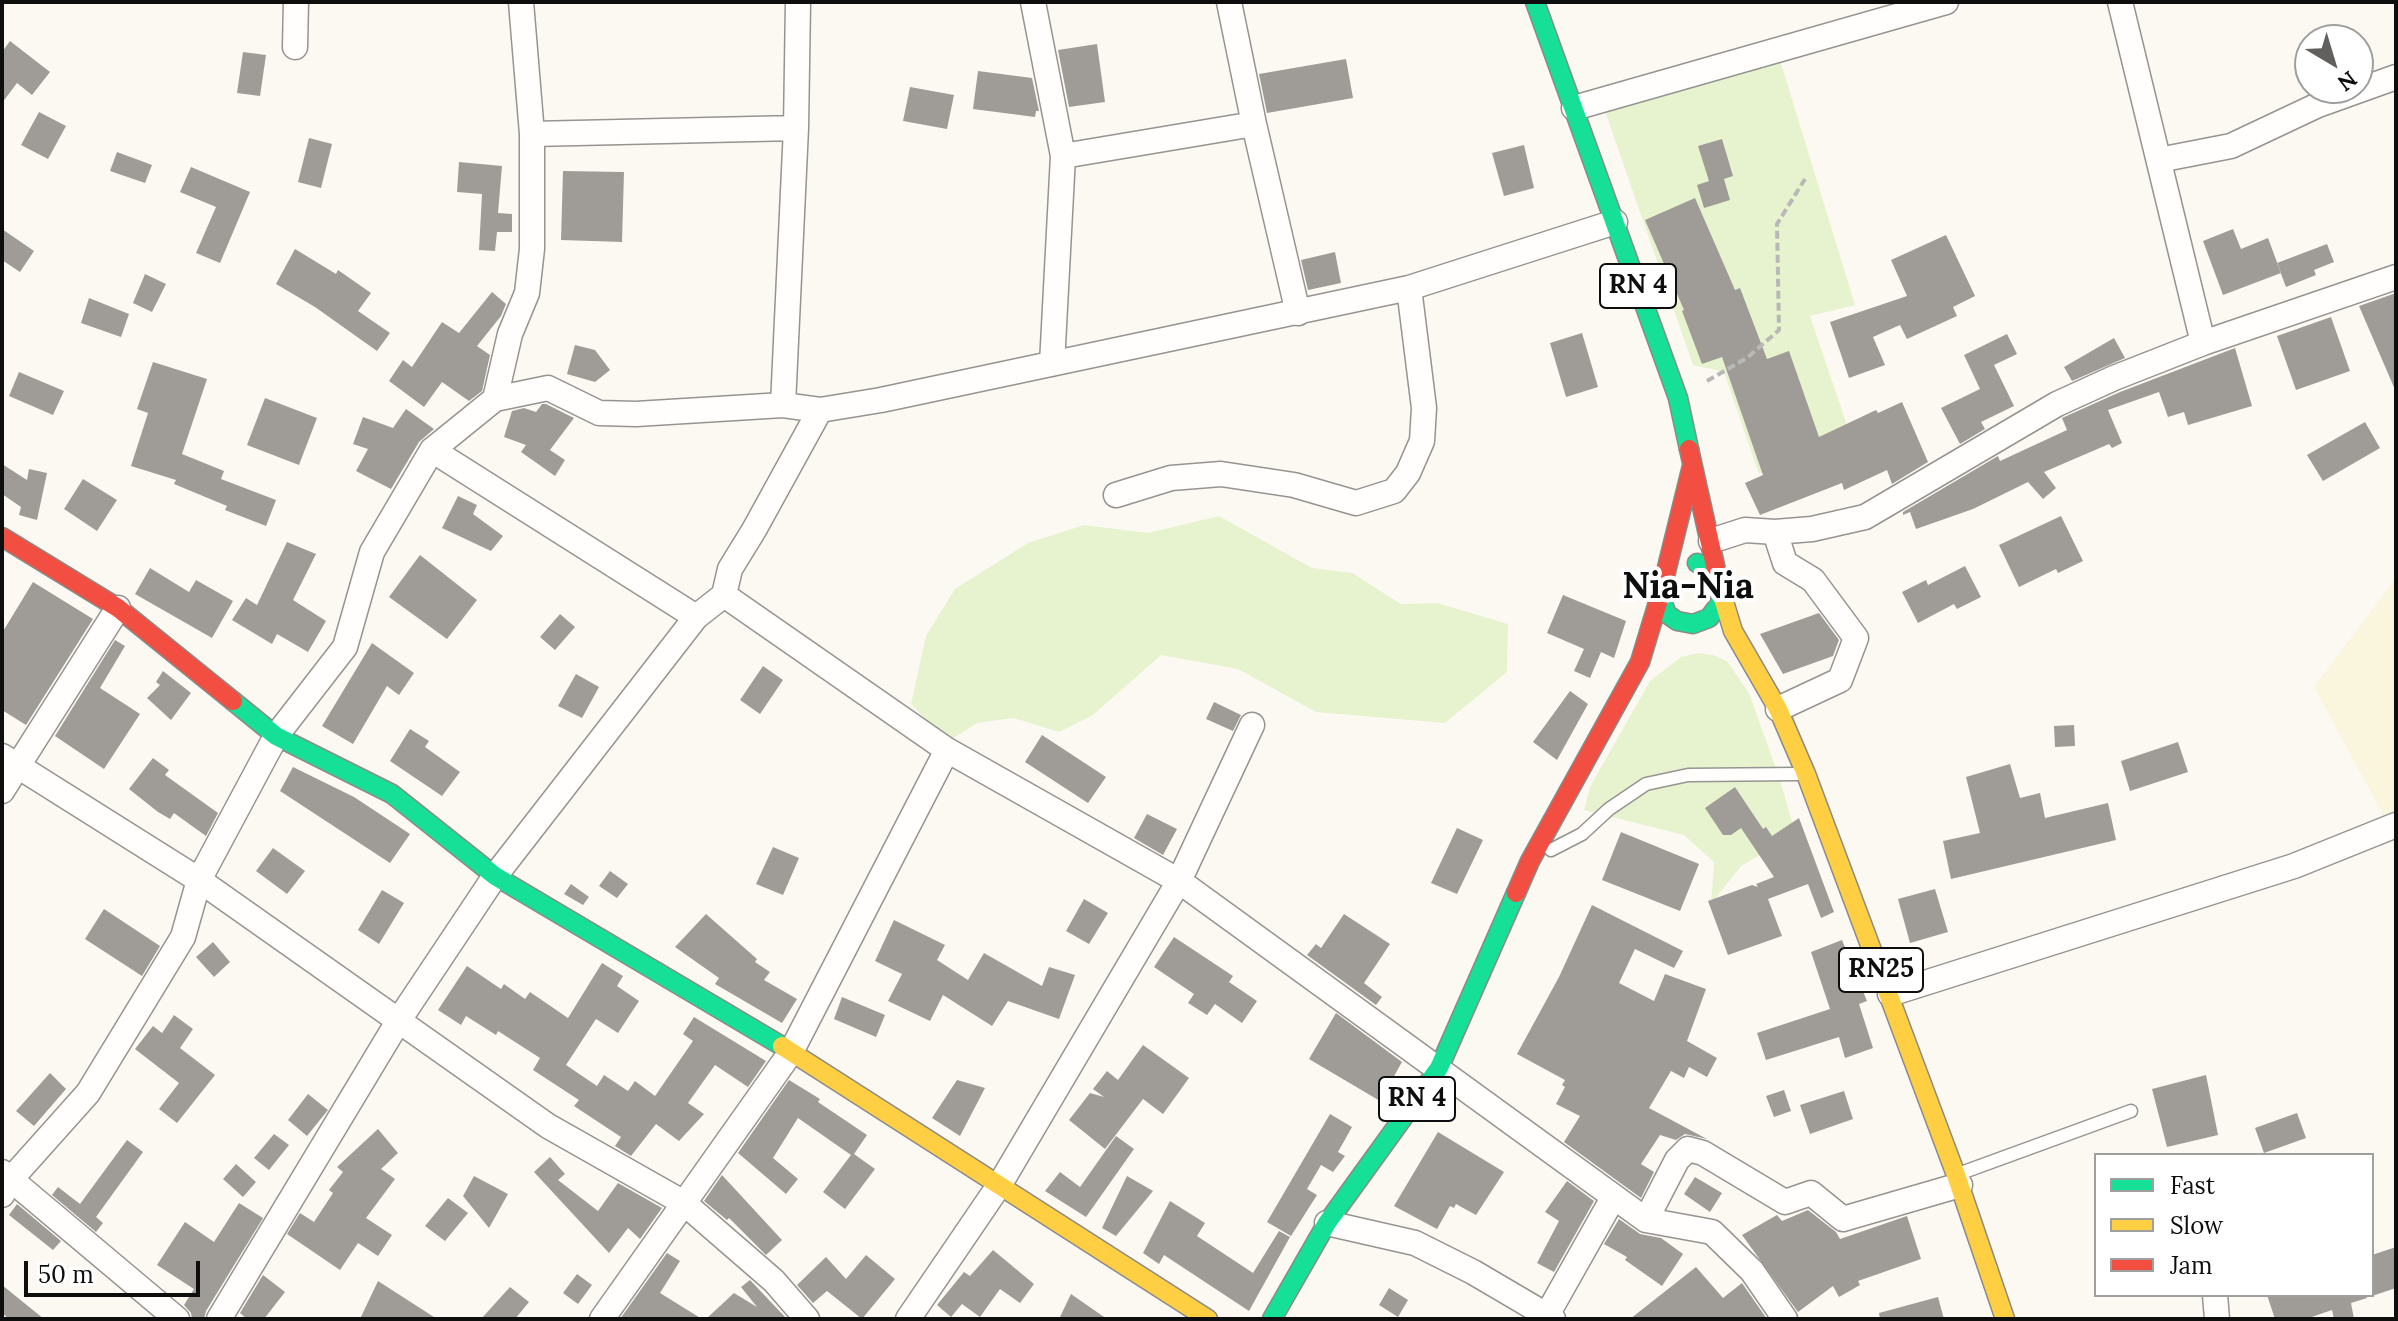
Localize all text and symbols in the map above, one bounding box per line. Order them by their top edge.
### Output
north arrow [2294,24,2374,104]
text: N [2332,65,2363,98]
road number: RN 4 [1600,264,1676,308]
district label: Nia-Nia [1622,566,1754,610]
road number: RN25 [1839,948,1923,992]
road number: RN 4 [1379,1077,1455,1121]
legend [2094,1153,2374,1297]
text: Fast [2170,1170,2215,1201]
text: Slow [2170,1210,2223,1241]
scale bar [28,1245,204,1295]
text: Jam [2170,1250,2212,1281]
text: 50 m [38,1259,94,1290]

